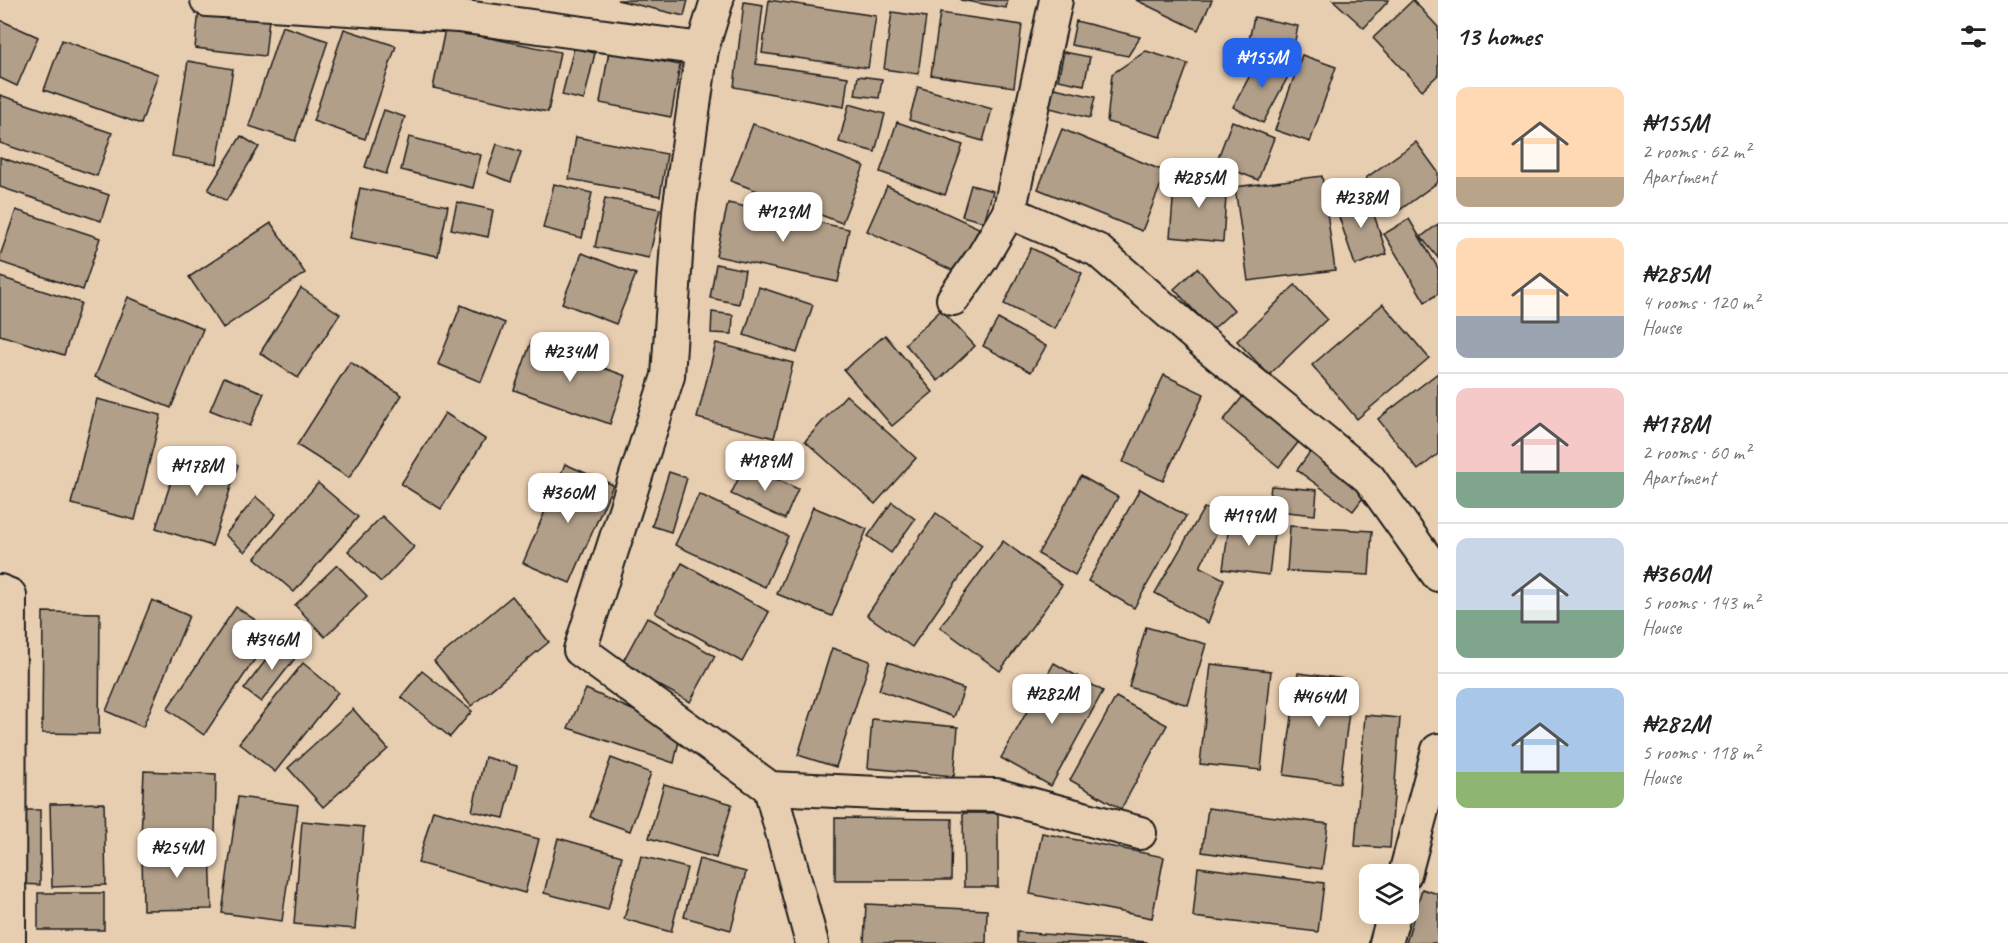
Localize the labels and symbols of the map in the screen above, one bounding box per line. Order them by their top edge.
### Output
pin: ₦155M [1220,38,1304,89]
pin: ₦285M [1157,158,1241,209]
pin: ₦238M [1319,178,1403,229]
pin: ₦129M [741,192,825,243]
pin: ₦234M [528,332,612,383]
pin: ₦189M [723,441,807,492]
pin: ₦178M [155,446,239,497]
pin: ₦360M [526,473,610,524]
pin: ₦199M [1207,496,1291,547]
pin: ₦346M [230,620,314,671]
pin: ₦282M [1010,674,1094,725]
pin: ₦464M [1277,677,1361,728]
pin: ₦254M [135,828,219,879]

